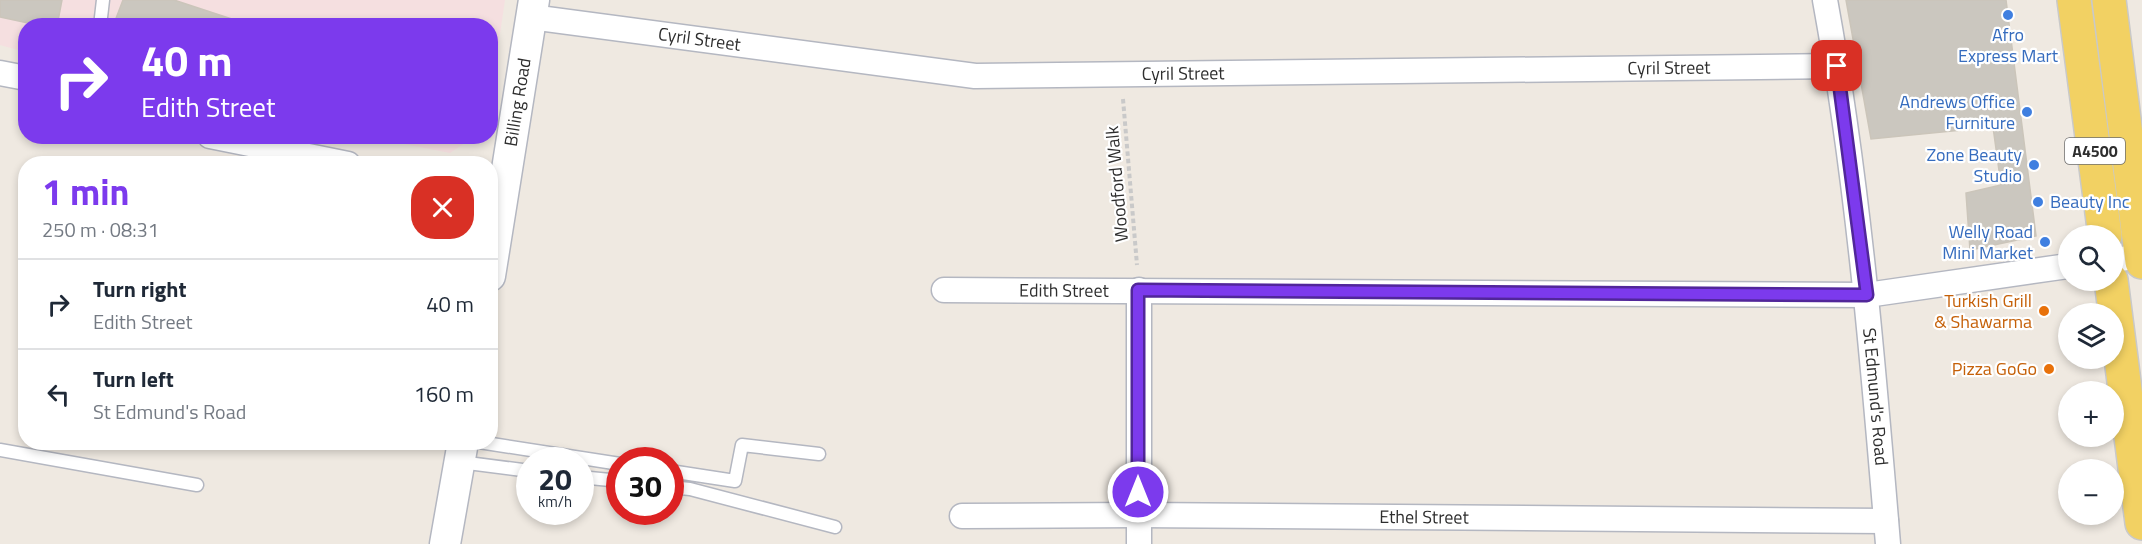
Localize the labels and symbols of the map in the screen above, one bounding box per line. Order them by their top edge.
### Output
marker: Afro Express Mart [2001,8,2015,22]
street label: Cyril Street [657,20,743,58]
place label: Afro Express Mart [1958,21,2059,69]
pin [1811,40,1862,91]
street label: Cyril Street [1627,53,1711,81]
street label: Billing Road [497,56,538,148]
street label: Cyril Street [1141,59,1225,87]
place label: Andrews Office Furniture [1899,88,2015,136]
marker: Andrews Office Furniture [2020,105,2034,119]
street label: Woodford Walk [1098,125,1135,243]
road number: A4500 [2065,138,2125,164]
place label: Zone Beauty Studio [1927,141,2022,189]
marker: Zone Beauty Studio [2027,158,2041,172]
place label: Beauty Inc [2050,188,2130,215]
marker: Beauty Inc [2031,195,2045,209]
place label: Welly Road Mini Market [1942,218,2034,266]
marker: Welly Road Mini Market [2038,235,2052,249]
street label: Edith Street [1019,276,1110,304]
place label: Turkish Grill & Shawarma [1934,287,2032,335]
marker: Turkish Grill & Shawarma [2037,304,2051,318]
street label: St Edmund's Road [1856,327,1895,467]
place label: Pizza GoGo [1952,355,2037,382]
marker: Pizza GoGo [2042,362,2056,376]
speed limit sign: 30 [606,447,684,525]
position arrow [1106,460,1170,524]
street label: Ethel Street [1379,503,1470,531]

